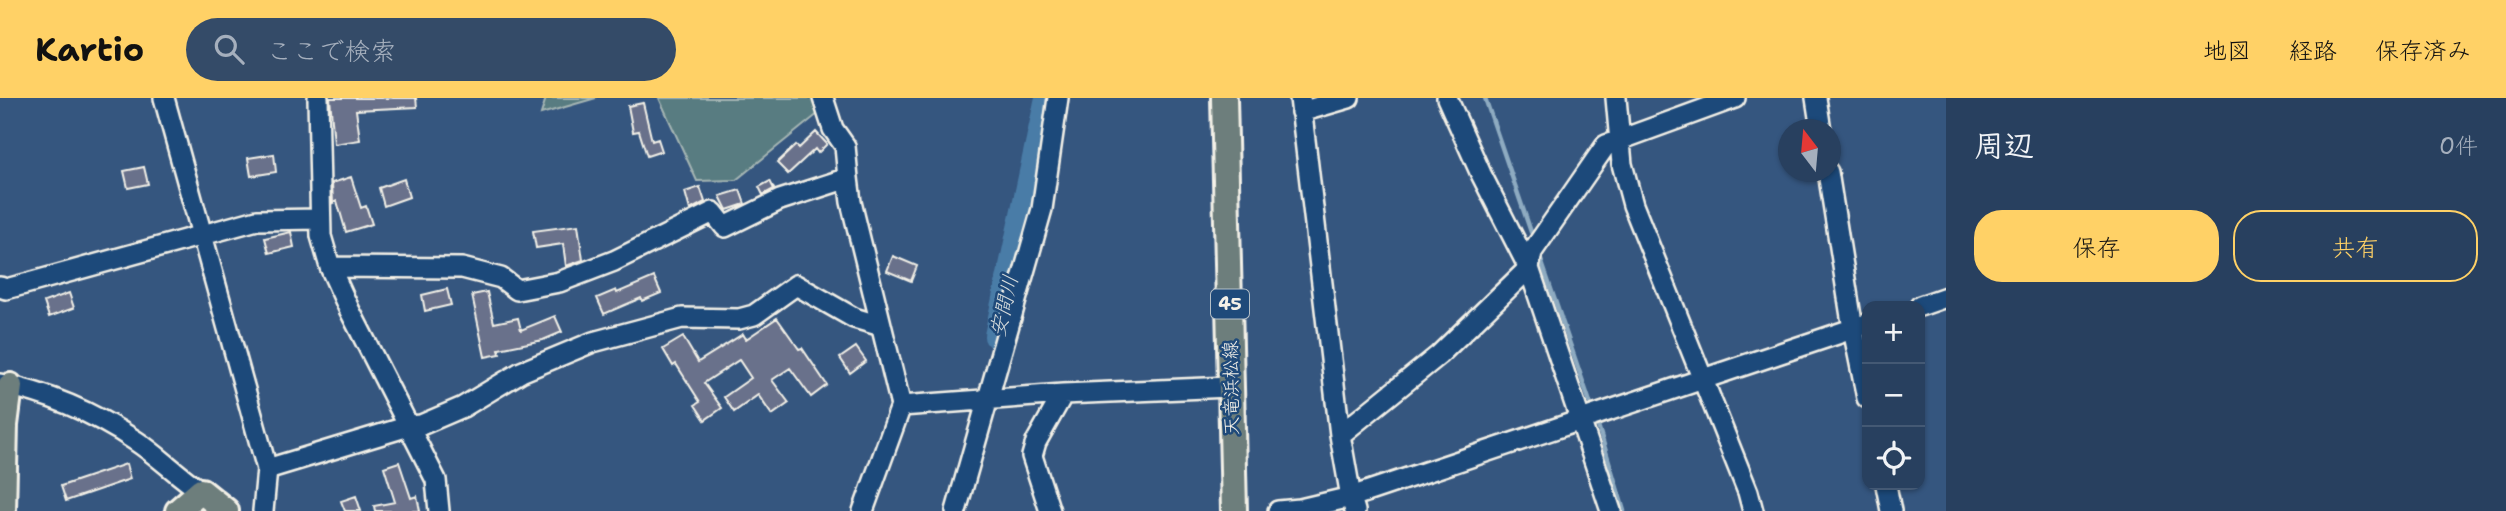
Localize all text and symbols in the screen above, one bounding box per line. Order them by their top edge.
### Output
search box [186,18,676,81]
text: Kartio [35,27,144,72]
icon: search [210,30,248,68]
text: ここで検索 [266,33,396,68]
text: 地図 [2203,35,2251,67]
text: 経路 [2289,35,2337,67]
text: 保存済み [2375,35,2471,67]
north arrow [1778,119,1841,182]
text: 周辺 [1974,125,2034,166]
text: 0件 [2439,131,2478,161]
button: 保存 [1974,210,2219,282]
button: 共有 [2233,210,2478,282]
water label: 安間川 [983,272,1025,340]
road number: 45 [1211,289,1249,318]
map controls [1862,301,1925,490]
button: + [1862,301,1925,364]
street label: 天竜浜松線 [1218,340,1244,436]
button: − [1862,364,1925,427]
button: locate [1862,427,1925,490]

